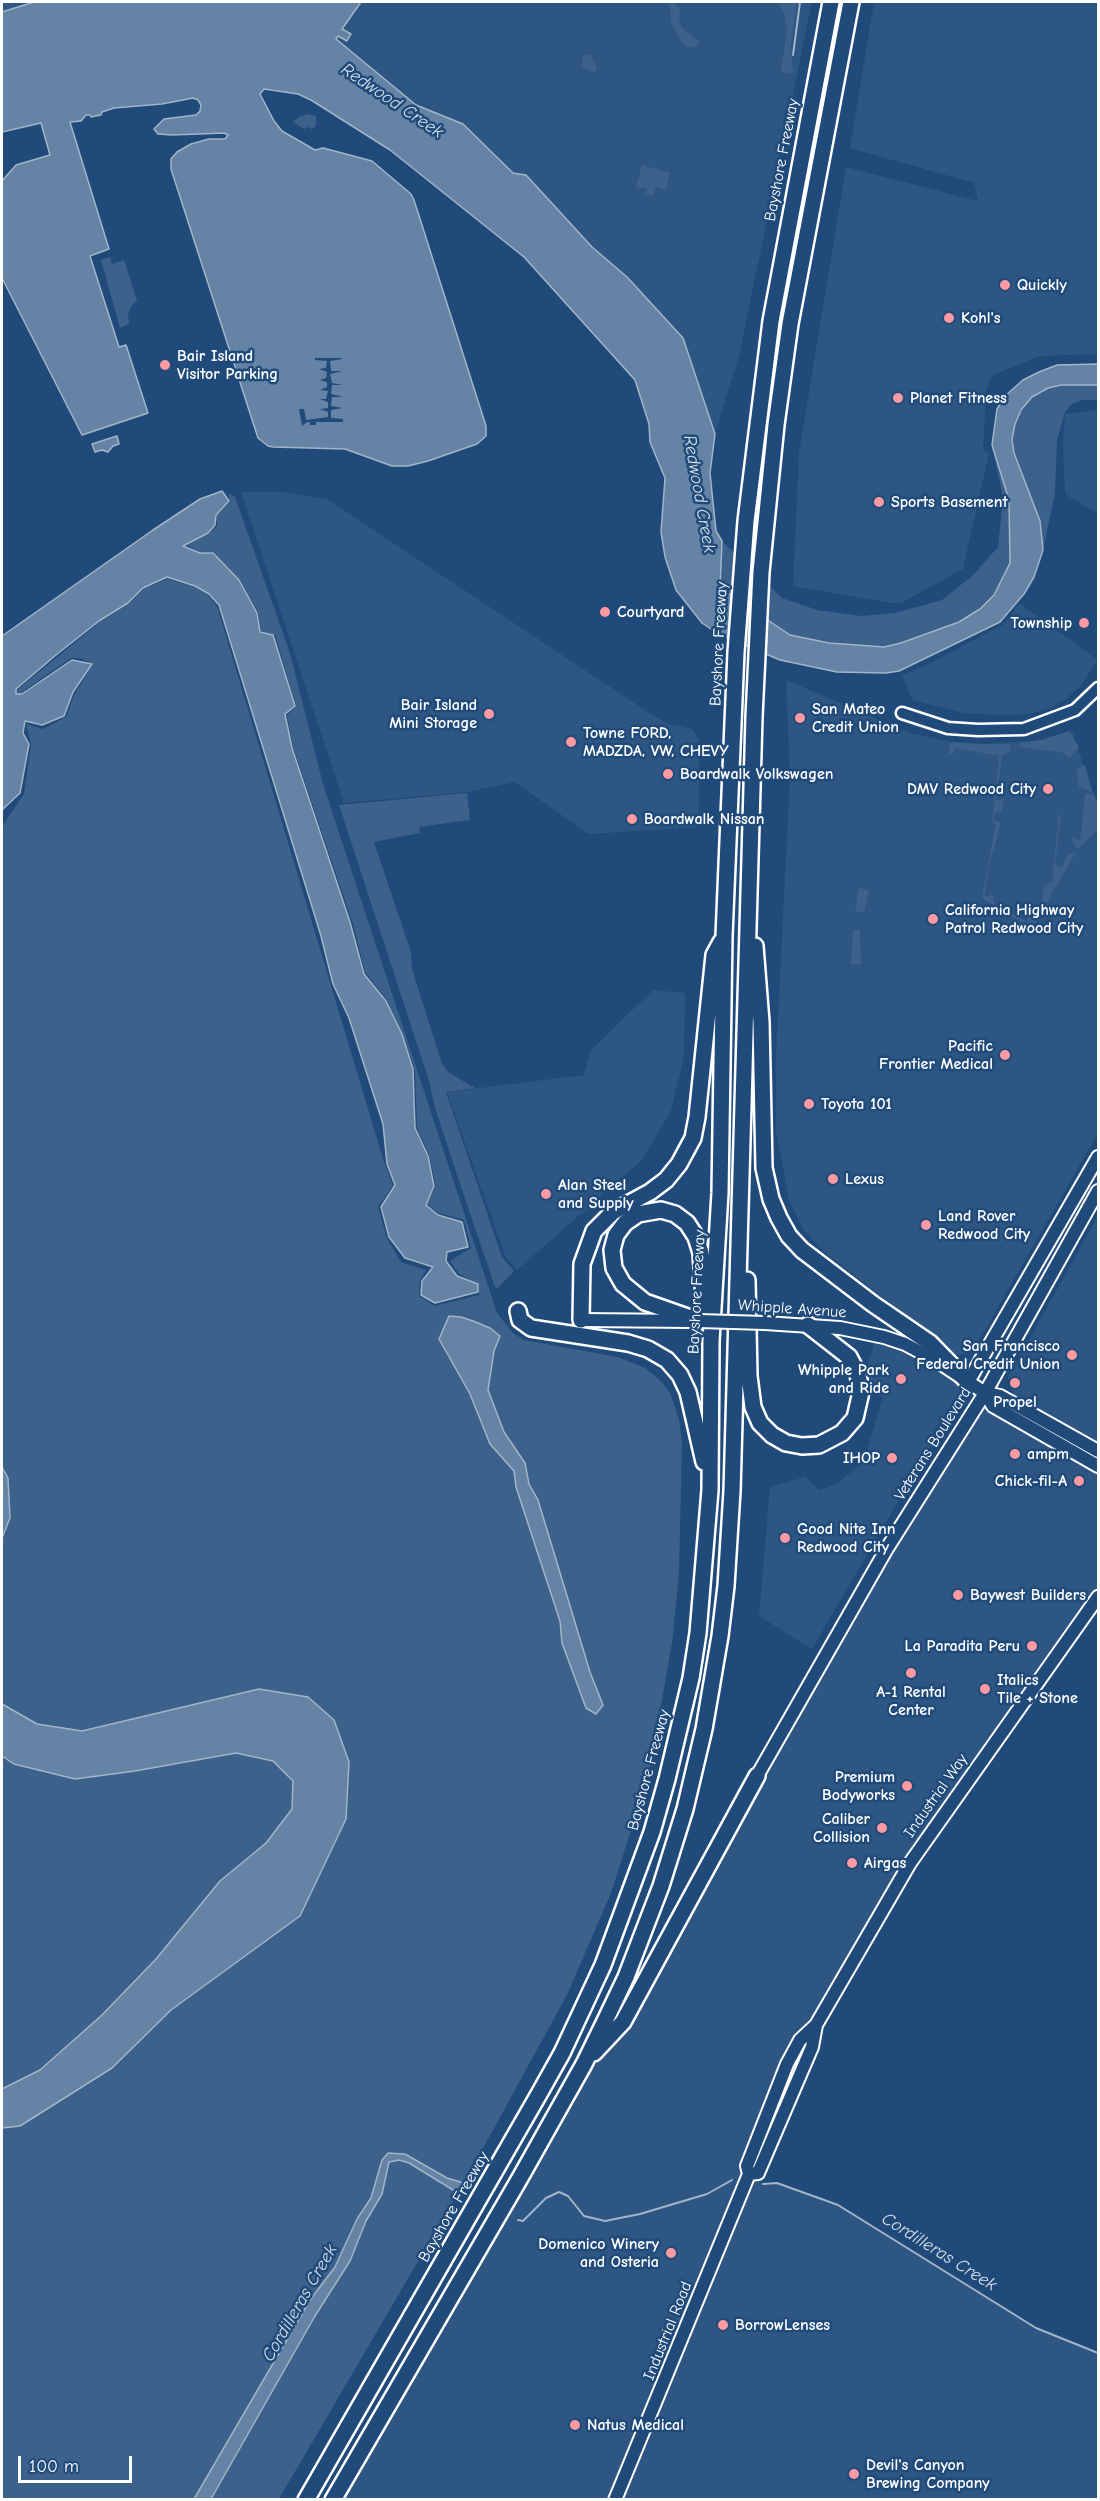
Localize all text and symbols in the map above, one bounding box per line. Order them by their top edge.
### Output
water label: Redwood Creek [337,59,447,143]
street label: Bayshore Freeway [761,97,803,223]
place label: Quickly [1017,275,1067,295]
marker: Quickly [998,278,1012,292]
place label: Kohl's [961,308,1001,328]
marker: Kohl's [942,311,956,325]
place label: Bair Island Visitor Parking [177,346,278,384]
marker: Bair Island Visitor Parking [158,358,172,372]
place label: Planet Fitness [910,388,1007,408]
marker: Planet Fitness [891,391,905,405]
water label: Redwood Creek [678,433,720,555]
place label: Sports Basement [891,492,1008,512]
marker: Sports Basement [872,495,886,509]
street label: Bayshore Freeway [706,581,732,707]
place label: Courtyard [617,602,684,622]
marker: Courtyard [598,605,612,619]
place label: Township [1011,613,1072,633]
marker: Township [1077,616,1091,630]
place label: Bair Island Mini Storage [389,695,477,733]
place label: San Mateo Credit Union [812,699,899,737]
marker: Bair Island Mini Storage [482,707,496,721]
marker: San Mateo Credit Union [793,711,807,725]
place label: Towne FORD, MADZDA, VW, CHEVY [583,723,729,761]
marker: Towne FORD, MADZDA, VW, CHEVY [564,735,578,749]
place label: Boardwalk Volkswagen [680,764,833,784]
marker: Boardwalk Volkswagen [661,767,675,781]
place label: DMV Redwood City [907,779,1036,799]
marker: DMV Redwood City [1041,782,1055,796]
place label: Boardwalk Nissan [644,809,765,829]
marker: Boardwalk Nissan [625,812,639,826]
place label: California Highway Patrol Redwood City [945,900,1083,938]
marker: California Highway Patrol Redwood City [926,912,940,926]
place label: Pacific Frontier Medical [879,1036,993,1074]
marker: Pacific Frontier Medical [998,1048,1012,1062]
place label: Toyota 101 [821,1094,892,1114]
marker: Toyota 101 [802,1097,816,1111]
place label: Lexus [845,1169,884,1189]
marker: Lexus [826,1172,840,1186]
place label: Alan Steel and Supply [558,1175,634,1213]
marker: Alan Steel and Supply [539,1187,553,1201]
place label: Land Rover Redwood City [938,1206,1030,1244]
marker: Land Rover Redwood City [919,1218,933,1232]
street label: Bayshore Freeway [684,1229,710,1355]
street label: Whipple Avenue [737,1296,847,1322]
place label: San Francisco Federal Credit Union [916,1336,1060,1374]
marker: San Francisco Federal Credit Union [1065,1348,1079,1362]
place label: Whipple Park and Ride [798,1360,889,1398]
marker: Whipple Park and Ride [894,1372,908,1386]
marker: Propel [1008,1376,1022,1390]
street label: Veterans Boulevard [890,1384,976,1504]
place label: Propel [993,1392,1037,1412]
place label: ampm [1027,1444,1069,1464]
marker: ampm [1008,1447,1022,1461]
place label: IHOP [843,1448,880,1468]
marker: IHOP [885,1451,899,1465]
place label: Chick-fil-A [995,1471,1067,1491]
marker: Chick-fil-A [1072,1474,1086,1488]
place label: Good Nite Inn Redwood City [797,1519,895,1557]
marker: Good Nite Inn Redwood City [778,1531,792,1545]
place label: Baywest Builders [970,1585,1086,1605]
marker: Baywest Builders [951,1588,965,1602]
place label: La Paradita Peru [905,1636,1020,1656]
marker: La Paradita Peru [1025,1639,1039,1653]
marker: A-1 Rental Center [904,1666,918,1680]
place label: Italics Tile + Stone [997,1670,1078,1708]
place label: A-1 Rental Center [876,1682,946,1720]
marker: Italics Tile + Stone [978,1682,992,1696]
street label: Bayshore Freeway [624,1707,674,1833]
street label: Industrial Way [900,1750,972,1842]
place label: Premium Bodyworks [822,1767,895,1805]
marker: Premium Bodyworks [900,1779,914,1793]
place label: Caliber Collision [813,1809,870,1847]
marker: Caliber Collision [875,1821,889,1835]
place label: Airgas [864,1853,906,1873]
marker: Airgas [845,1856,859,1870]
street label: Bayshore Freeway [415,2148,493,2266]
water label: Cordilleras Creek [877,2208,1001,2296]
place label: Domenico Winery and Osteria [538,2234,659,2272]
water label: Cordilleras Creek [258,2241,342,2365]
marker: Domenico Winery and Osteria [664,2246,678,2260]
street label: Industrial Road [639,2279,697,2383]
place label: BorrowLenses [735,2315,830,2335]
marker: BorrowLenses [716,2318,730,2332]
place label: Natus Medical [587,2415,684,2435]
marker: Natus Medical [568,2418,582,2432]
scale bar [21,2444,135,2482]
place label: Devil's Canyon Brewing Company [866,2455,990,2493]
text: 100 m [29,2456,79,2477]
marker: Devil's Canyon Brewing Company [847,2467,861,2481]

